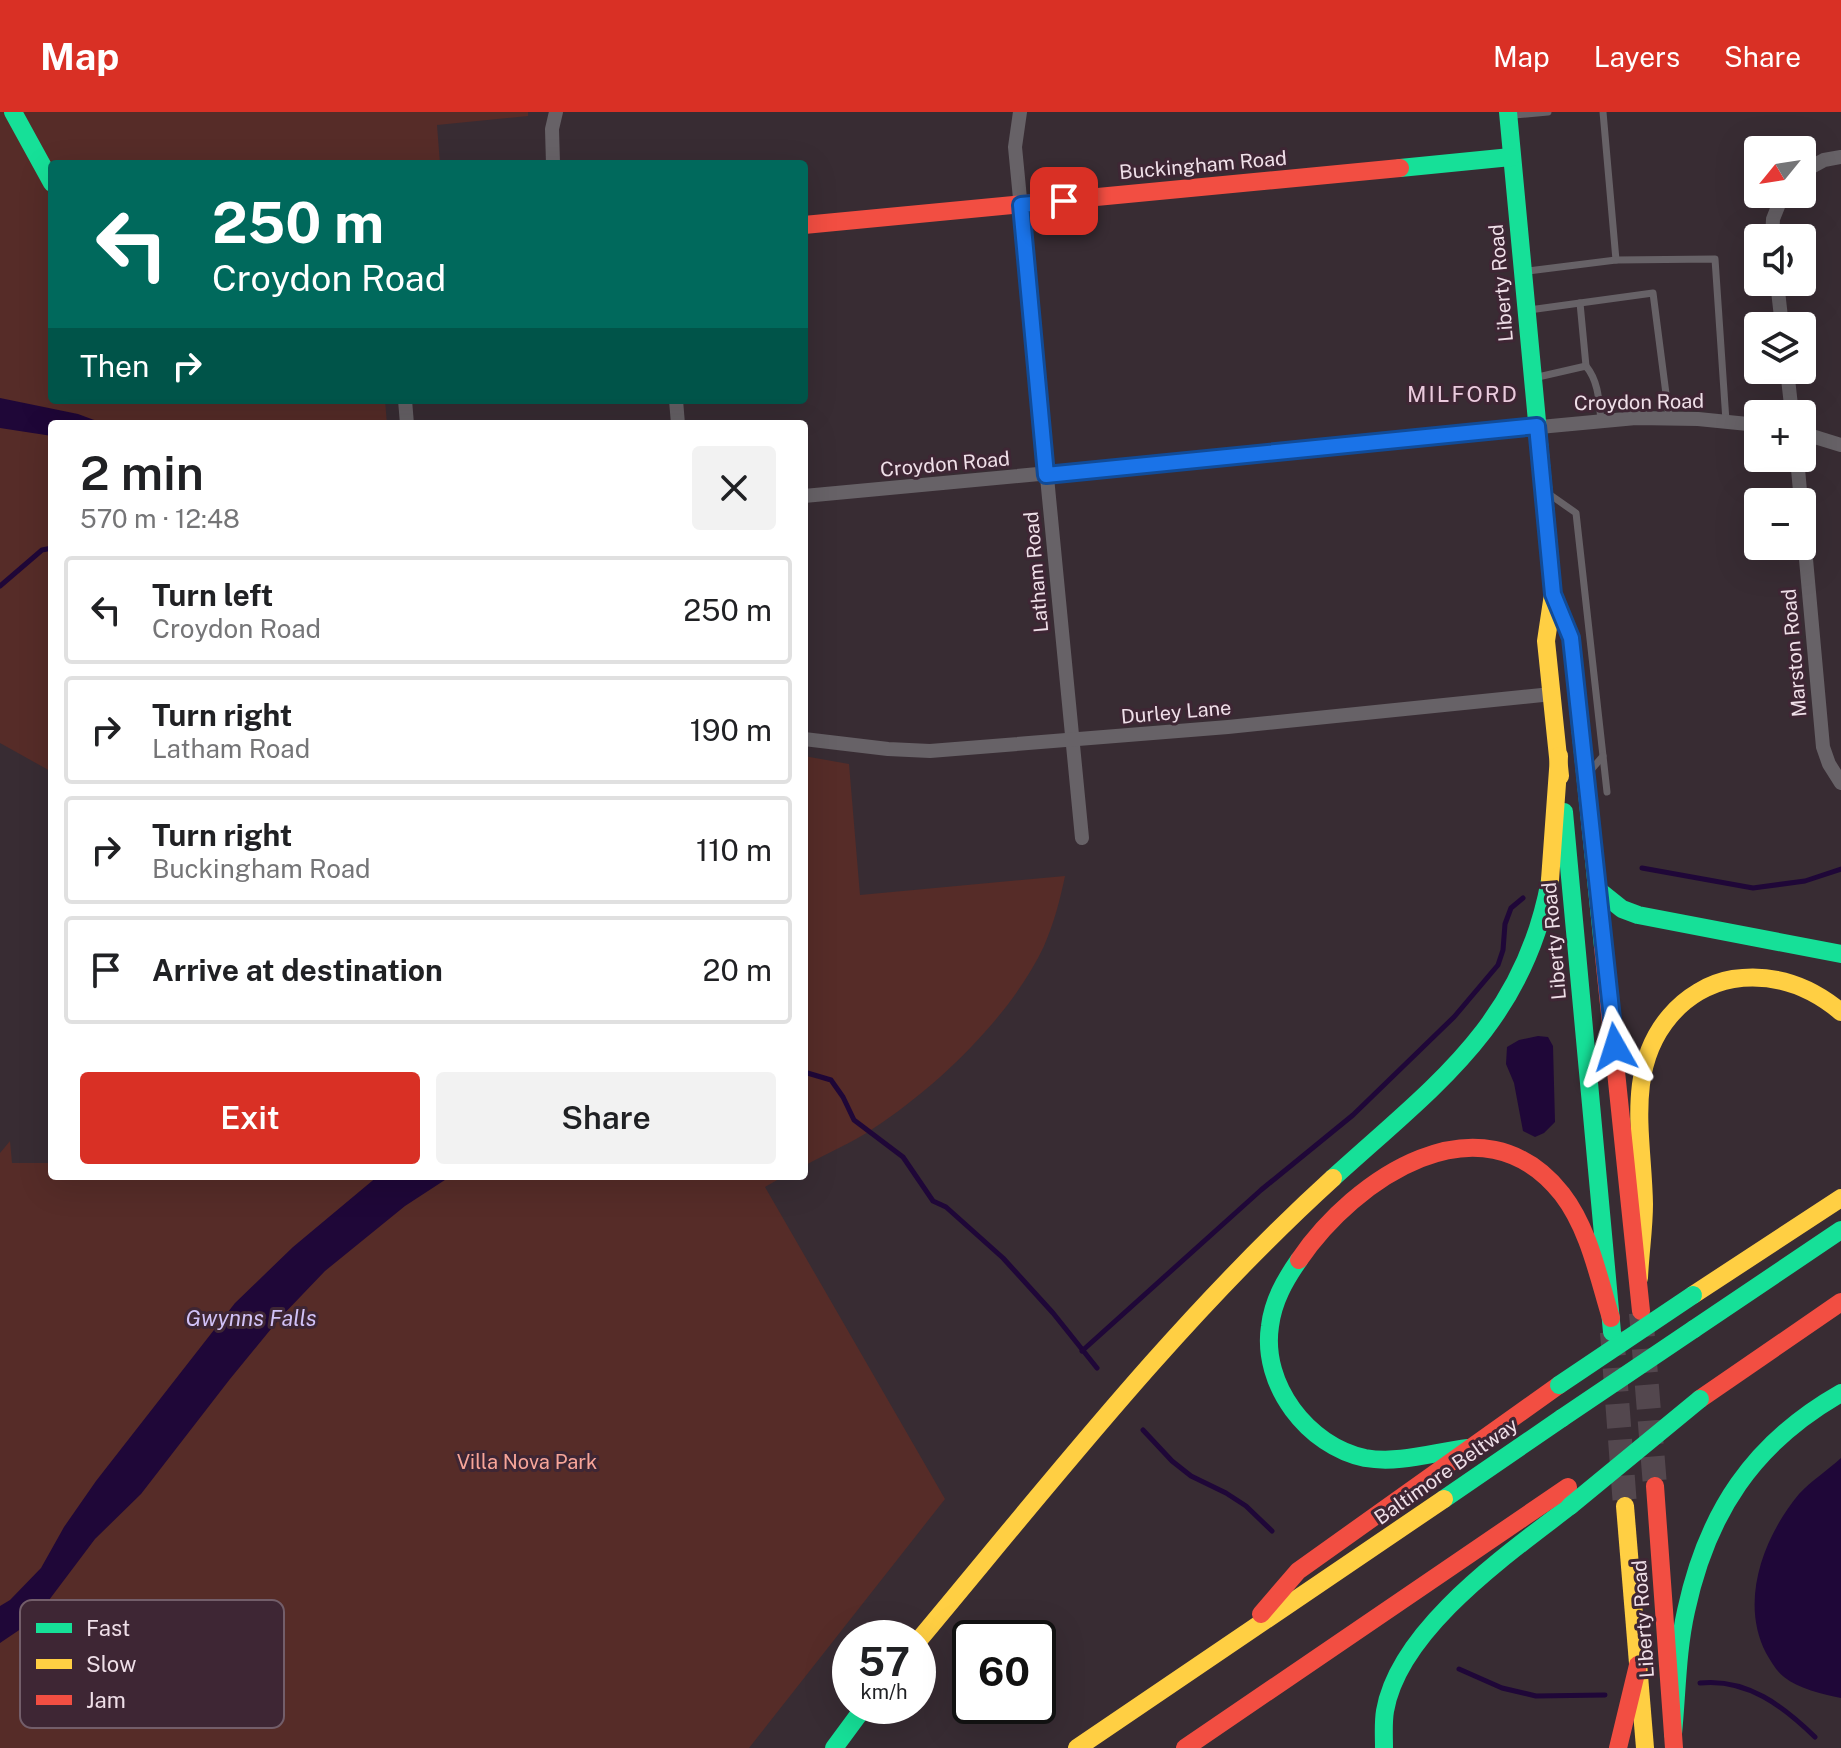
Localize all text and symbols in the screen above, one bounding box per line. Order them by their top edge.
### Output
text: Map [40,34,119,79]
text: Map [1493,40,1550,73]
text: Layers [1594,40,1680,73]
text: Share [1724,40,1801,73]
north arrow [1744,136,1816,208]
map controls [1744,136,1816,560]
street label: Buckingham Road [1118,146,1288,184]
pin [1030,167,1098,235]
icon: arrive [1042,179,1086,223]
text: 250 m [212,190,384,256]
icon: left [80,192,184,296]
street label: Liberty Road [1484,223,1518,343]
button: sound [1744,224,1816,296]
text: Croydon Road [212,257,446,299]
button: layers [1744,312,1816,384]
icon: right [165,344,209,388]
text: Then [80,348,149,384]
district label: MILFORD [1407,381,1519,407]
street label: Croydon Road [1574,389,1704,415]
button: + [1744,400,1816,472]
text: 2 min [80,444,204,501]
button: close [692,446,776,530]
street label: Croydon Road [879,446,1011,482]
button: − [1744,488,1816,560]
text: 570 m · 12:48 [80,503,240,534]
street label: Latham Road [1019,510,1053,634]
text: Turn left [152,577,273,613]
icon: left [84,588,128,632]
street label: Marston Road [1776,588,1812,718]
text: 250 m [683,592,772,628]
text: Croydon Road [152,613,321,644]
street label: Durley Lane [1120,695,1232,729]
text: Turn right [152,697,292,733]
icon: right [84,708,128,752]
text: 190 m [690,712,772,748]
text: Latham Road [152,733,310,764]
text: Turn right [152,817,292,853]
icon: right [84,828,128,872]
text: 110 m [696,832,772,868]
text: Buckingham Road [152,853,371,884]
street label: Liberty Road [1537,881,1571,1001]
icon: arrive [84,948,128,992]
text: Arrive at destination [152,952,443,988]
text: 20 m [703,952,772,988]
position arrow [1573,1005,1657,1089]
button: Exit [80,1072,420,1164]
button: Share [436,1072,776,1164]
water label: Gwynns Falls [186,1305,317,1331]
street label: Baltimore Beltway [1370,1412,1523,1529]
park label: Villa Nova Park [457,1450,597,1474]
street label: Liberty Road [1627,1559,1659,1679]
legend [20,1600,284,1728]
text: Fast [86,1615,130,1641]
speed limit sign: 60 [952,1620,1056,1724]
text: 57 [858,1638,910,1685]
text: Slow [86,1651,136,1677]
text: km/h [860,1680,908,1704]
text: Jam [86,1687,126,1713]

